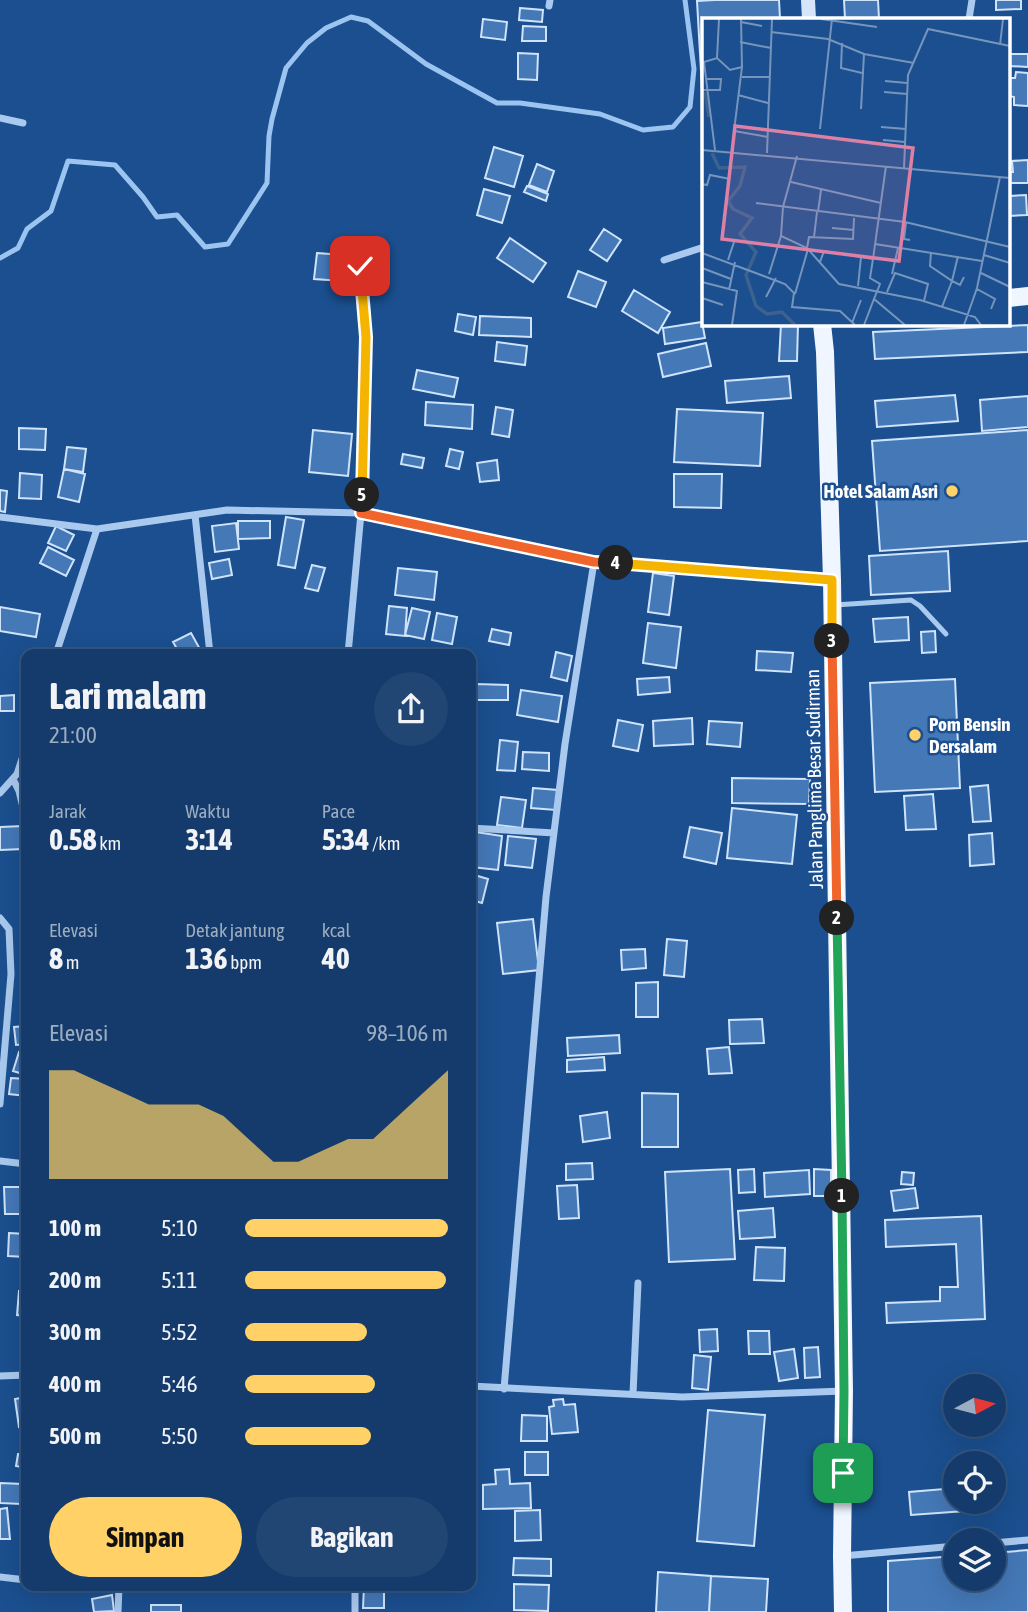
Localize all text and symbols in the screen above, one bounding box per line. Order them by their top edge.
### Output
inset map [702,18,1010,326]
pin [330,236,390,296]
icon: check [341,247,379,285]
pin: 5 [344,477,380,512]
place label: Hotel Salam Asri [824,480,938,502]
text: 5 [357,483,366,505]
marker: Hotel Salam Asri [944,483,960,499]
pin: 4 [598,546,634,580]
text: 4 [611,551,620,573]
pin: 3 [814,624,850,658]
text: 3 [827,629,836,651]
street label: Jalan Panglima Besar Sudirman [801,669,827,889]
button: share [374,672,448,746]
text: Lari malam [49,674,207,717]
place label: Pom Bensin Dersalam [929,713,1010,757]
text: 21:00 [49,722,97,748]
marker: Pom Bensin Dersalam [907,727,923,743]
text: Jarak [49,800,86,822]
text: Waktu [185,800,230,822]
text: Pace [322,800,355,822]
text: 0.58 [49,822,97,856]
text: 3:14 [185,822,233,856]
text: 5:34 [322,822,369,856]
text: km [97,832,121,854]
text: /km [369,832,400,854]
pin: 2 [820,900,854,936]
text: 2 [832,906,841,928]
text: Elevasi [49,919,98,941]
text: Detak jantung [185,919,284,941]
text: kcal [322,919,351,941]
text: 8 [49,941,63,975]
text: 136 [185,941,228,975]
text: 40 [322,941,350,975]
text: m [63,951,79,973]
text: bpm [228,951,262,973]
text: Elevasi [49,1020,108,1046]
text: 98–106 m [366,1020,448,1046]
pin: 1 [824,1178,860,1214]
text: 1 [837,1184,846,1206]
text: 100 m [49,1215,101,1241]
text: 5:10 [161,1215,198,1241]
text: 200 m [49,1267,101,1293]
text: 5:11 [161,1267,198,1293]
text: 300 m [49,1319,101,1345]
text: 5:52 [161,1319,198,1345]
text: 400 m [49,1371,101,1397]
text: 5:46 [161,1371,198,1397]
north arrow [943,1374,1006,1437]
map controls [943,1374,1006,1591]
text: 500 m [49,1423,101,1449]
text: 5:50 [161,1423,198,1449]
pin [813,1443,873,1503]
button: locate [943,1451,1006,1514]
icon: arrive [824,1454,862,1492]
button: Simpan [49,1497,242,1577]
button: Bagikan [256,1497,448,1577]
button: layers [943,1528,1006,1591]

